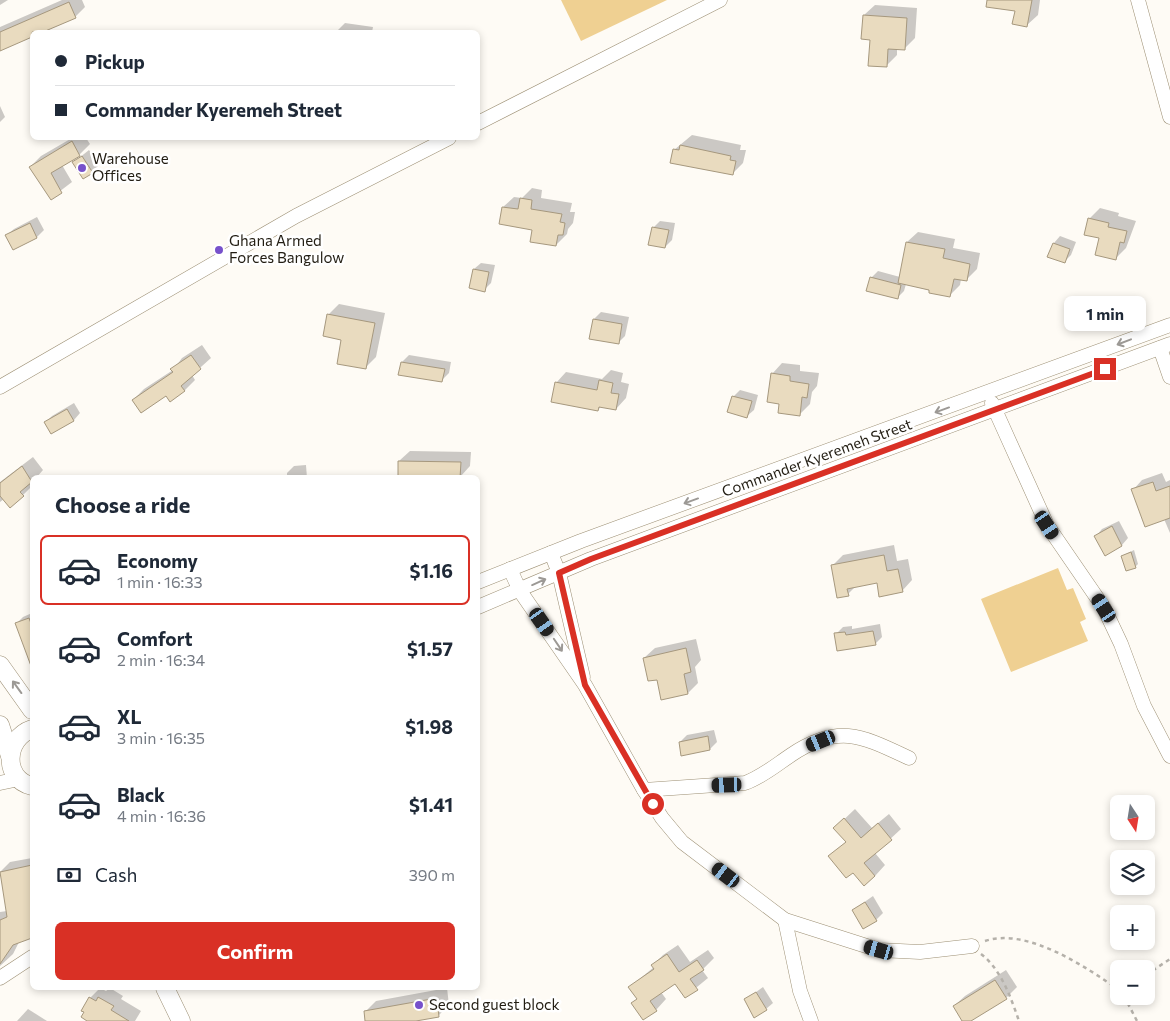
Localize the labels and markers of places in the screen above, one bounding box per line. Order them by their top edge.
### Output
place label: Warehouse Offices [92,149,169,184]
marker: Warehouse Offices [76,162,88,174]
place label: Ghana Armed Forces Bangulow [229,231,344,266]
marker: Ghana Armed Forces Bangulow [213,244,225,256]
place label: Second guest block [429,995,560,1013]
marker: Second guest block [413,999,425,1011]

